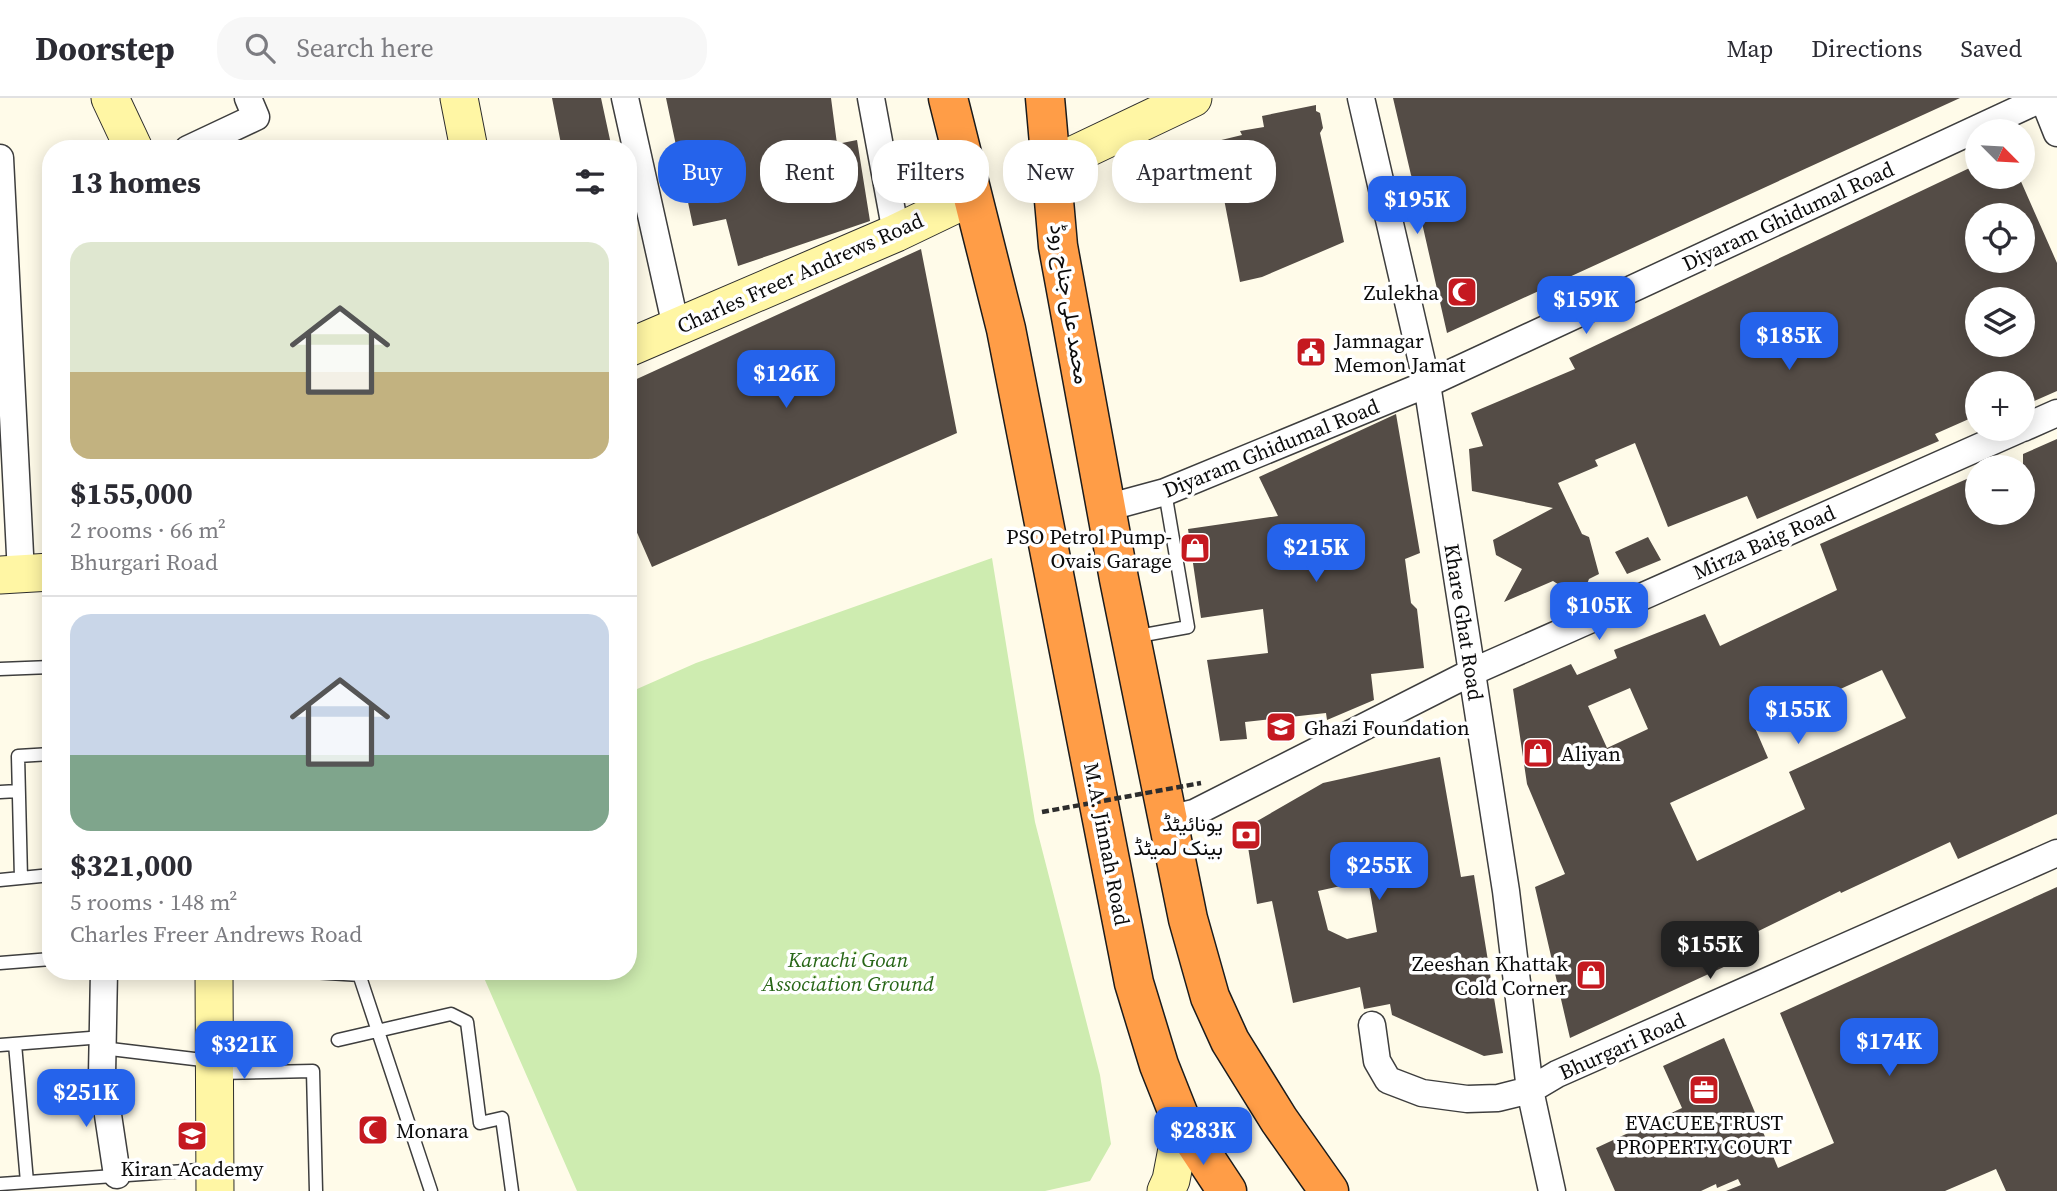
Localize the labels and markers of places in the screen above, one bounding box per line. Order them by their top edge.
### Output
pin: $195K [1368,176,1466,236]
mosque icon: Zulekha [1445,275,1479,309]
pin: $159K [1537,276,1635,336]
place label: Zulekha [1364,278,1439,307]
pin: $185K [1740,313,1838,372]
place label: Jamnagar Memon Jamat [1333,326,1466,379]
public building icon: Jamnagar Memon Jamat [1294,335,1328,369]
pin: $126K [737,350,835,410]
place label: PSO Petrol Pump- Ovais Garage [1006,522,1172,575]
pin: $215K [1267,524,1365,584]
shop icon: PSO Petrol Pump- Ovais Garage [1178,531,1212,565]
pin: $105K [1550,582,1648,642]
pin: $155K [1749,686,1847,746]
school or university icon: Ghazi Foundation [1264,710,1298,744]
place label: Ghazi Foundation [1304,713,1470,742]
shop icon: Aliyan [1521,736,1555,770]
place label: Aliyan [1561,739,1621,768]
place label: یونائیٹڈ بینک لمیٹڈ [1133,809,1223,862]
bank icon: یونائیٹڈ بینک لمیٹڈ [1229,818,1263,852]
pin: $255K [1330,842,1428,902]
pin: $155K [1661,922,1759,981]
place label: Zeeshan Khattak Cold Corner [1412,949,1569,1002]
shop icon: Zeeshan Khattak Cold Corner [1574,958,1608,992]
pin: $174K [1840,1018,1938,1078]
pin: $321K [195,1021,293,1081]
pin: $251K [37,1070,135,1129]
office icon: EVACUEE TRUST PROPERTY COURT [1687,1073,1721,1107]
pin: $283K [1154,1108,1252,1167]
place label: EVACUEE TRUST PROPERTY COURT [1616,1108,1792,1161]
mosque icon: Monara [356,1113,390,1147]
place label: Monara [396,1116,469,1145]
school or university icon: Kiran Academy [175,1119,209,1153]
place label: Kiran Academy [120,1154,264,1183]

